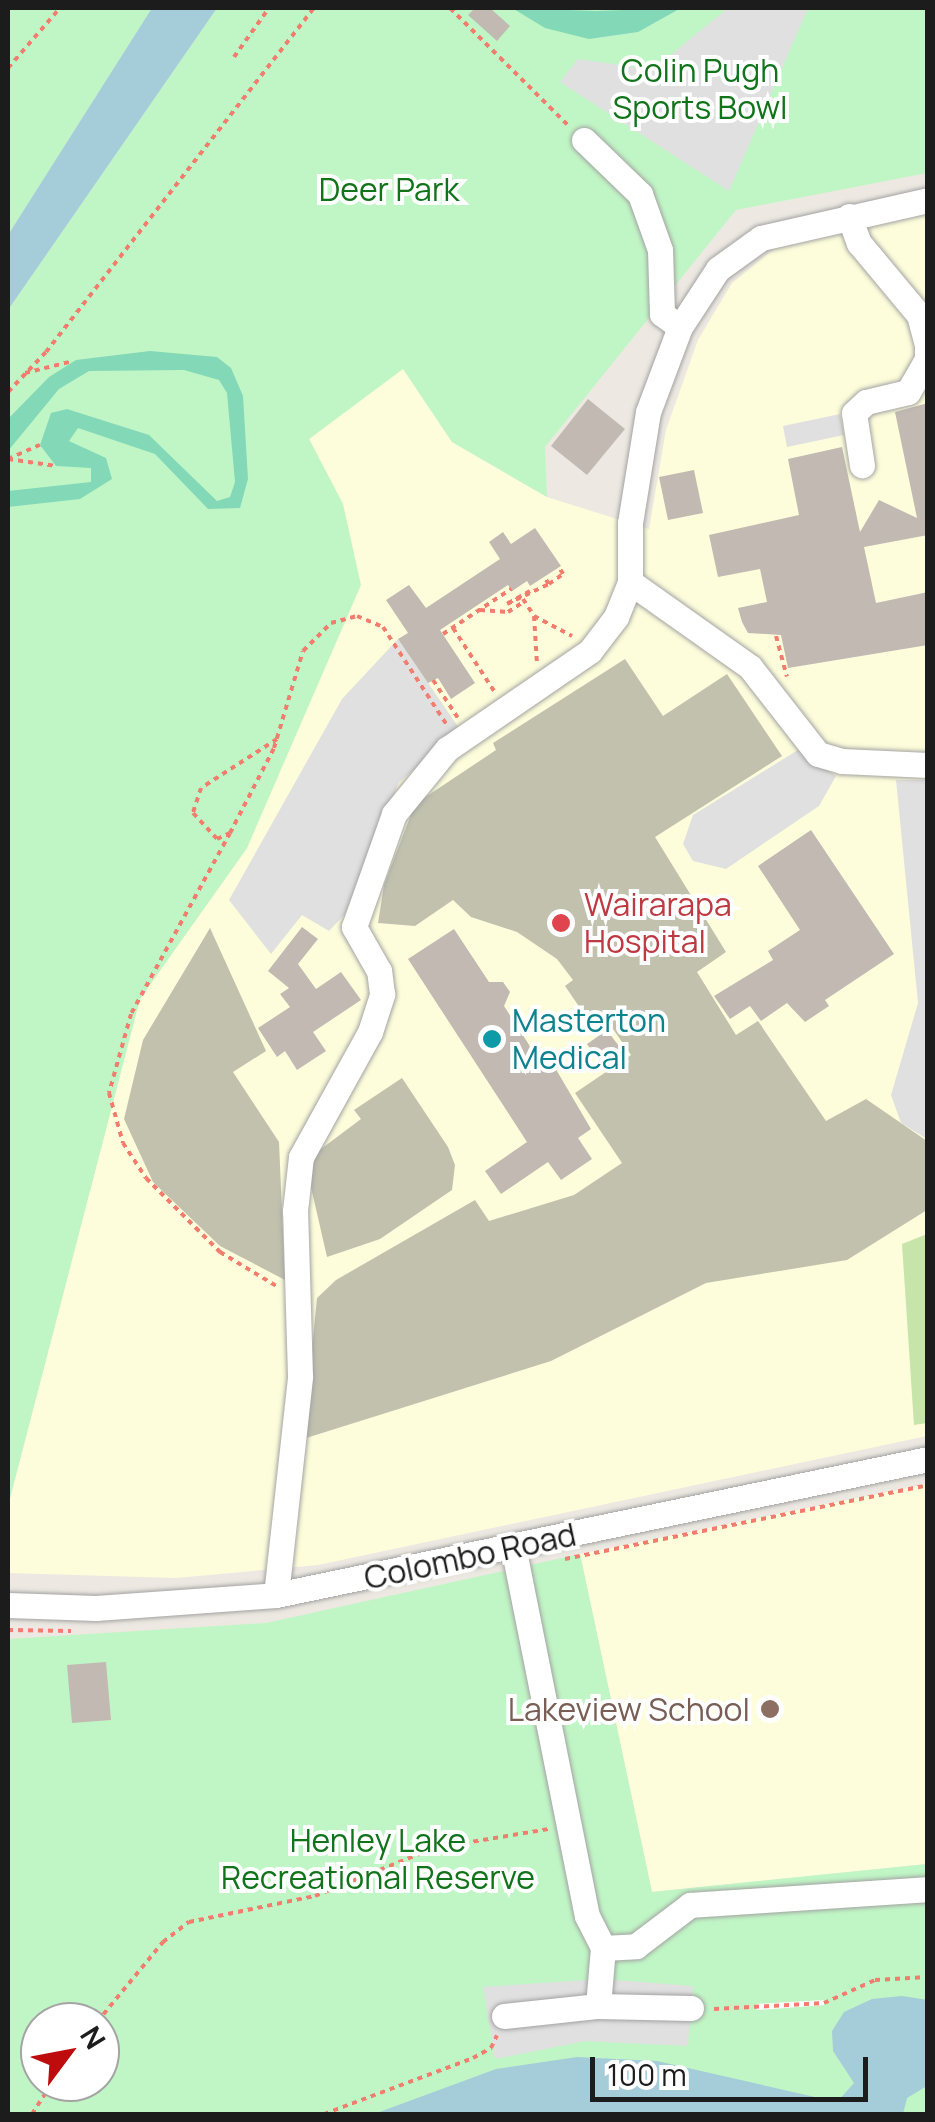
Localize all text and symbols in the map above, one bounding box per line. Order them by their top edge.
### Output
park label: Colin Pugh Sports Bowl [612,52,788,127]
park label: Deer Park [319,170,459,208]
place label: Wairarapa Hospital [584,886,732,961]
marker: Wairarapa Hospital [548,910,574,936]
place label: Masterton Medical [512,1002,666,1077]
marker: Masterton Medical [481,1028,503,1050]
street label: Colombo Road [361,1515,579,1597]
place label: Lakeview School [508,1690,750,1728]
marker: Lakeview School [759,1698,781,1720]
park label: Henley Lake Recreational Reserve [221,1822,535,1897]
north arrow [20,2002,120,2102]
text: N [72,2019,115,2056]
scale bar [595,2037,872,2099]
text: 100 m [607,2054,687,2095]

